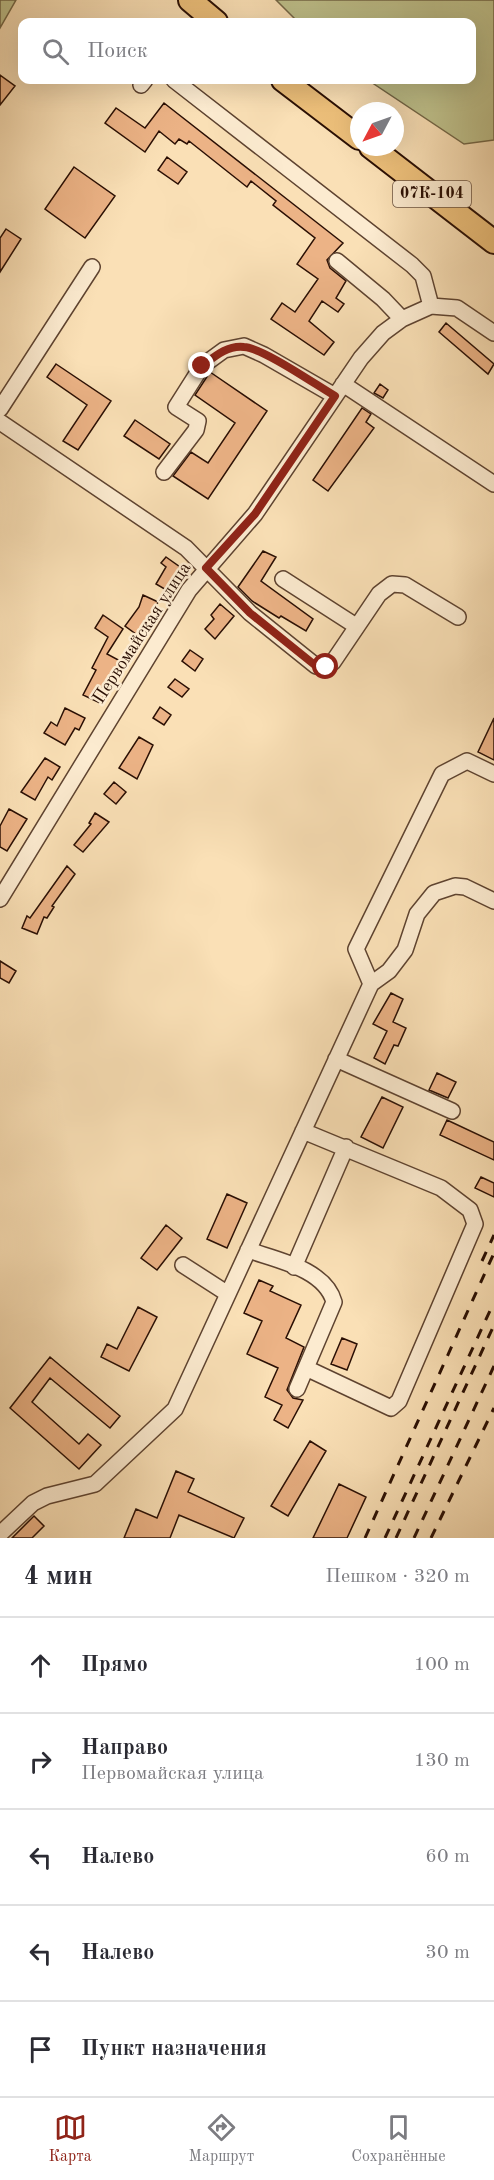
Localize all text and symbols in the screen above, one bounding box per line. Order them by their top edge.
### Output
search box [18,18,476,84]
icon: search [39,35,72,68]
text: Поиск [87,40,148,62]
north arrow [350,102,404,156]
road number: 07К-104 [393,181,471,207]
route end [188,352,214,378]
street label: Первомайская улица [90,559,194,707]
route start [312,653,338,679]
text: 4 мин [24,1564,93,1590]
text: Пешком · 320 m [325,1567,470,1587]
icon: ahead [24,1649,57,1682]
text: Прямо [81,1654,148,1676]
text: 100 m [414,1655,470,1675]
text: Направо [81,1737,168,1759]
icon: right [24,1745,57,1778]
text: 130 m [414,1751,470,1771]
text: Первомайская улица [81,1764,264,1784]
icon: left [24,1841,57,1874]
text: Налево [81,1846,154,1868]
text: 60 m [425,1847,470,1867]
icon: left [24,1937,57,1970]
text: Налево [81,1942,154,1964]
text: 30 m [425,1943,470,1963]
icon: arrive [24,2033,57,2066]
text: Пункт назначения [81,2038,267,2060]
tab: Карта [48,2111,92,2167]
tab: Маршрут [189,2111,254,2167]
tab: Сохранённые [351,2111,446,2167]

